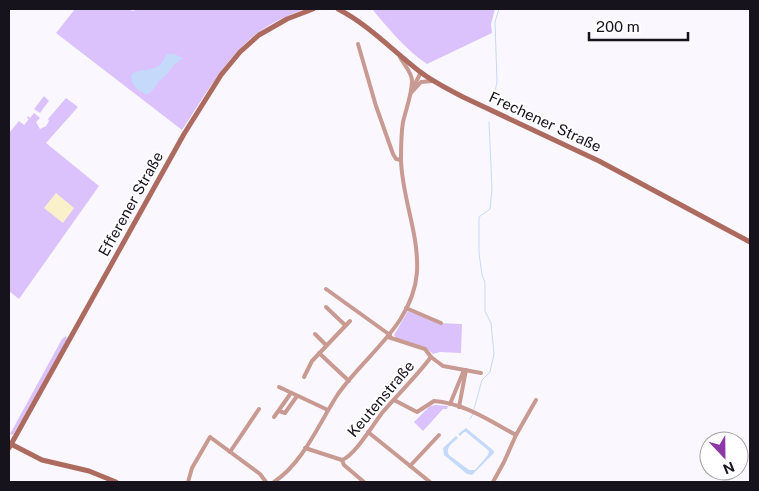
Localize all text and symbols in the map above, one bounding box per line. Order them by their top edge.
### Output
scale bar [589,10,688,42]
text: 200 m [596,18,640,35]
street label: Frechener Straße [486,88,604,155]
street label: Efferener Straße [95,149,166,259]
street label: Keutenstraße [344,357,417,440]
north arrow [699,431,749,481]
text: N [721,459,737,478]

